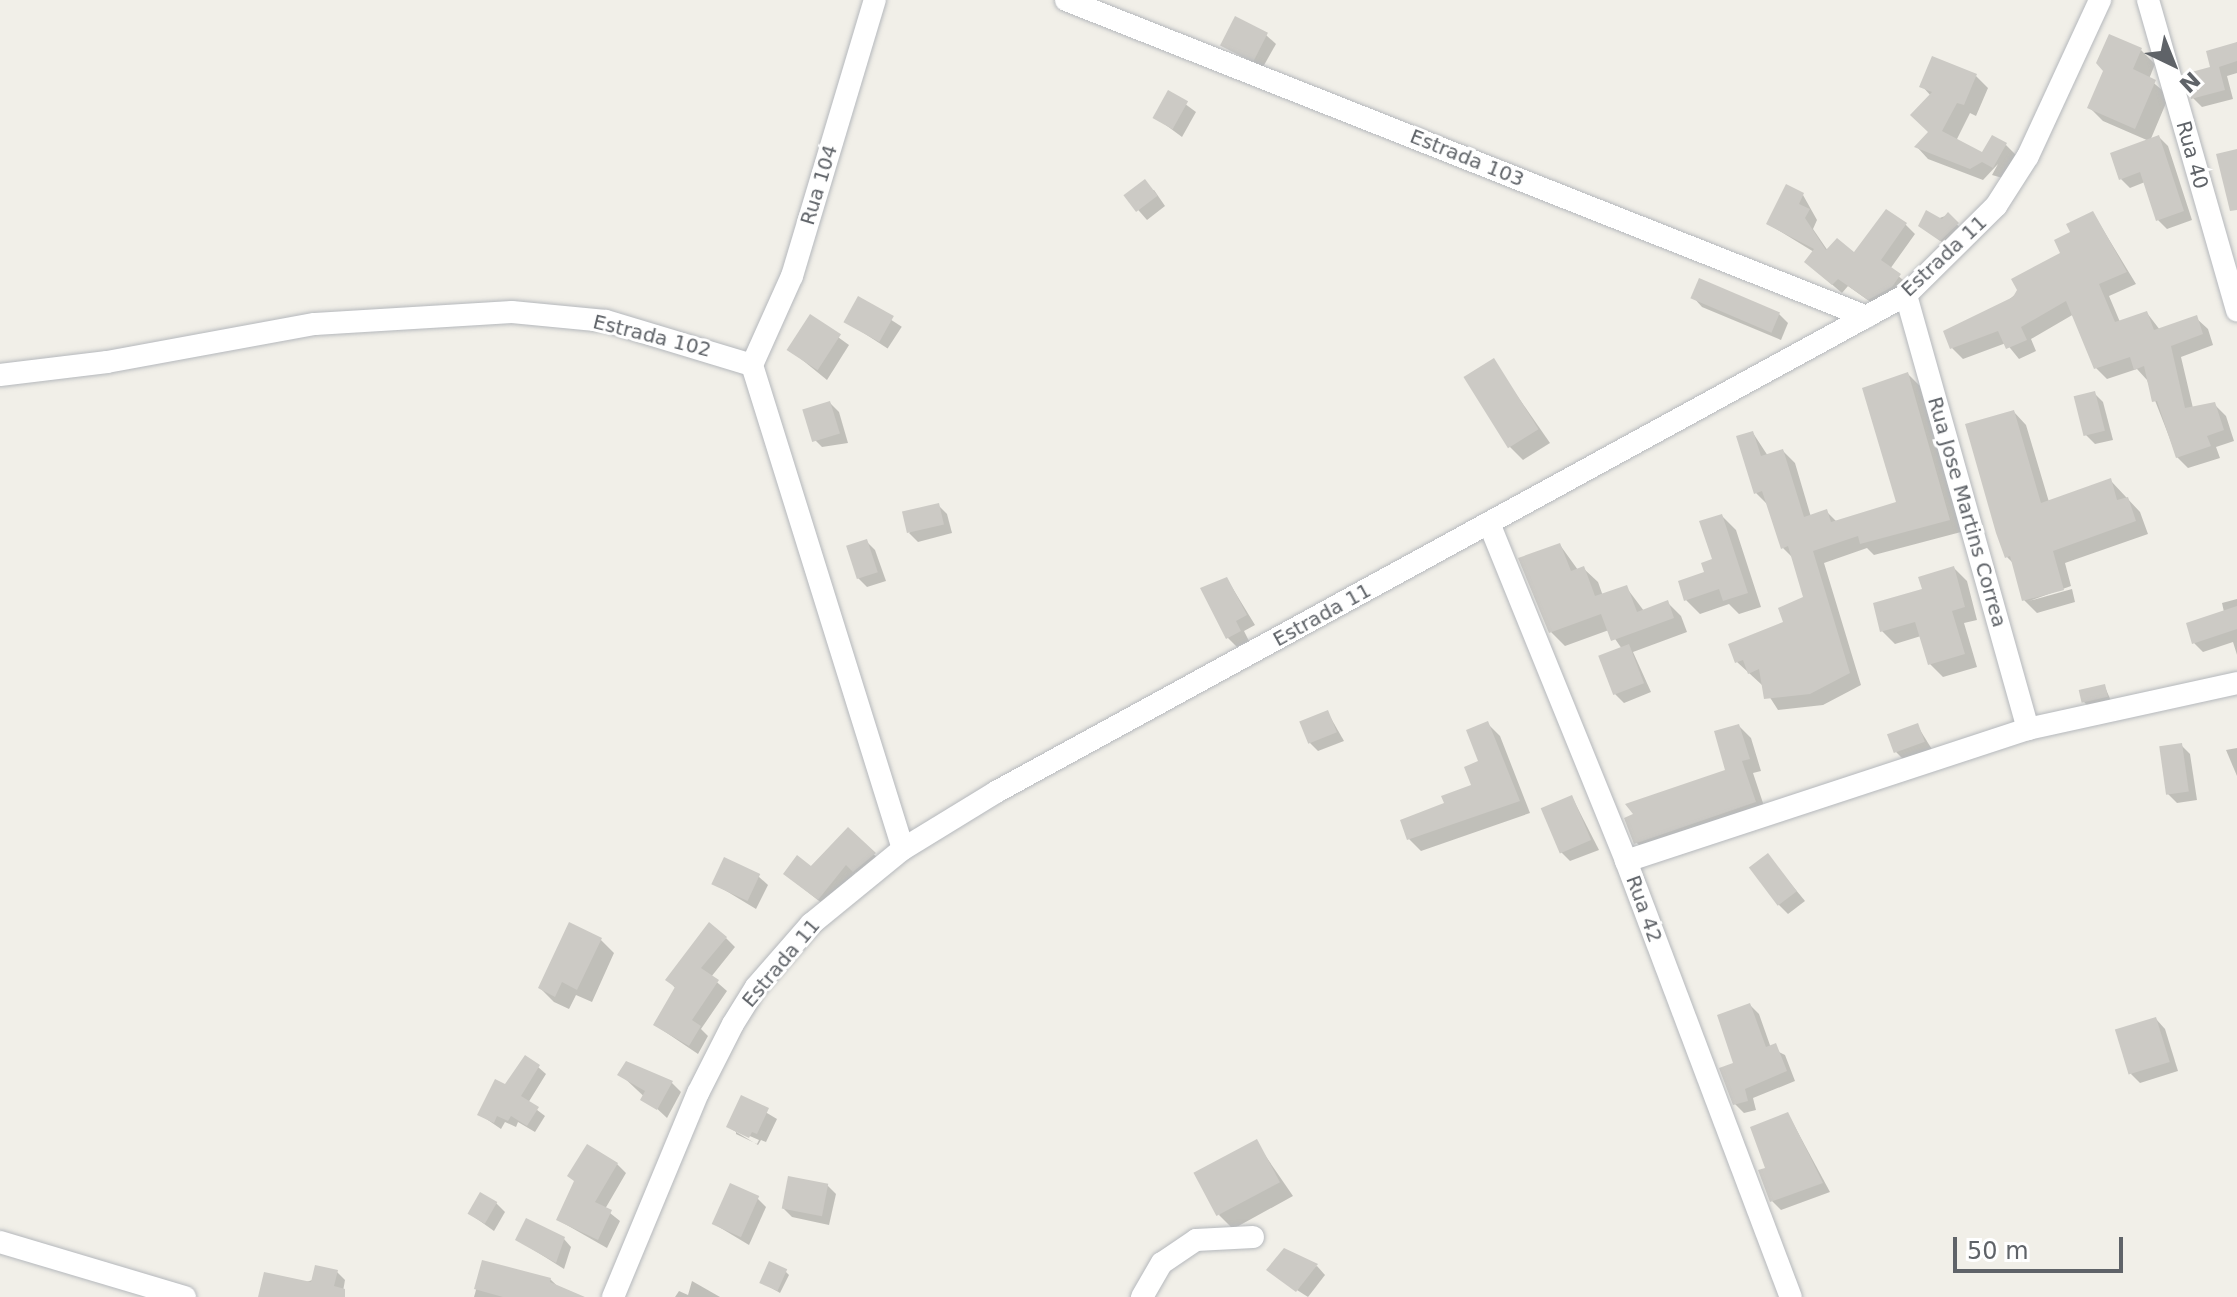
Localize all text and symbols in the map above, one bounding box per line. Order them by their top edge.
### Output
north arrow [2133,24,2213,104]
text: N [2174,66,2205,97]
street label: Rua 40 [2171,118,2213,192]
street label: Estrada 103 [1406,124,1528,192]
street label: Rua 104 [795,142,843,228]
street label: Estrada 11 [1896,210,1992,302]
street label: Estrada 102 [590,310,714,362]
street label: Rua Jose Martins Correa [1923,394,2011,630]
street label: Estrada 11 [1269,578,1375,652]
street label: Rua 42 [1621,872,1667,946]
street label: Estrada 11 [737,914,825,1012]
scale bar [1957,1221,2127,1271]
text: 50 m [1967,1237,2029,1265]

